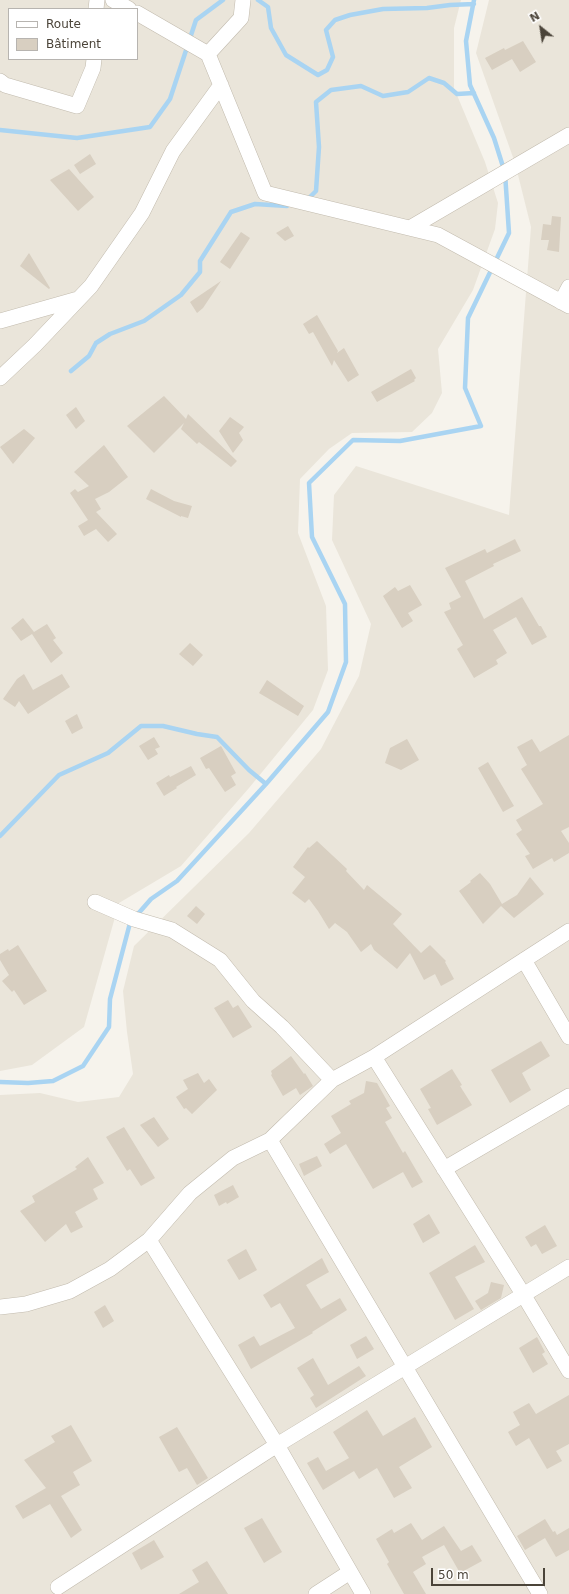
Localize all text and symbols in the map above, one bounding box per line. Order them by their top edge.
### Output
legend [8,8,138,60]
north arrow [521,8,561,48]
text: N [528,9,542,25]
text: Route [46,17,81,31]
text: Bâtiment [46,37,101,51]
scale bar [433,1560,547,1586]
text: 50 m [438,1568,469,1582]

